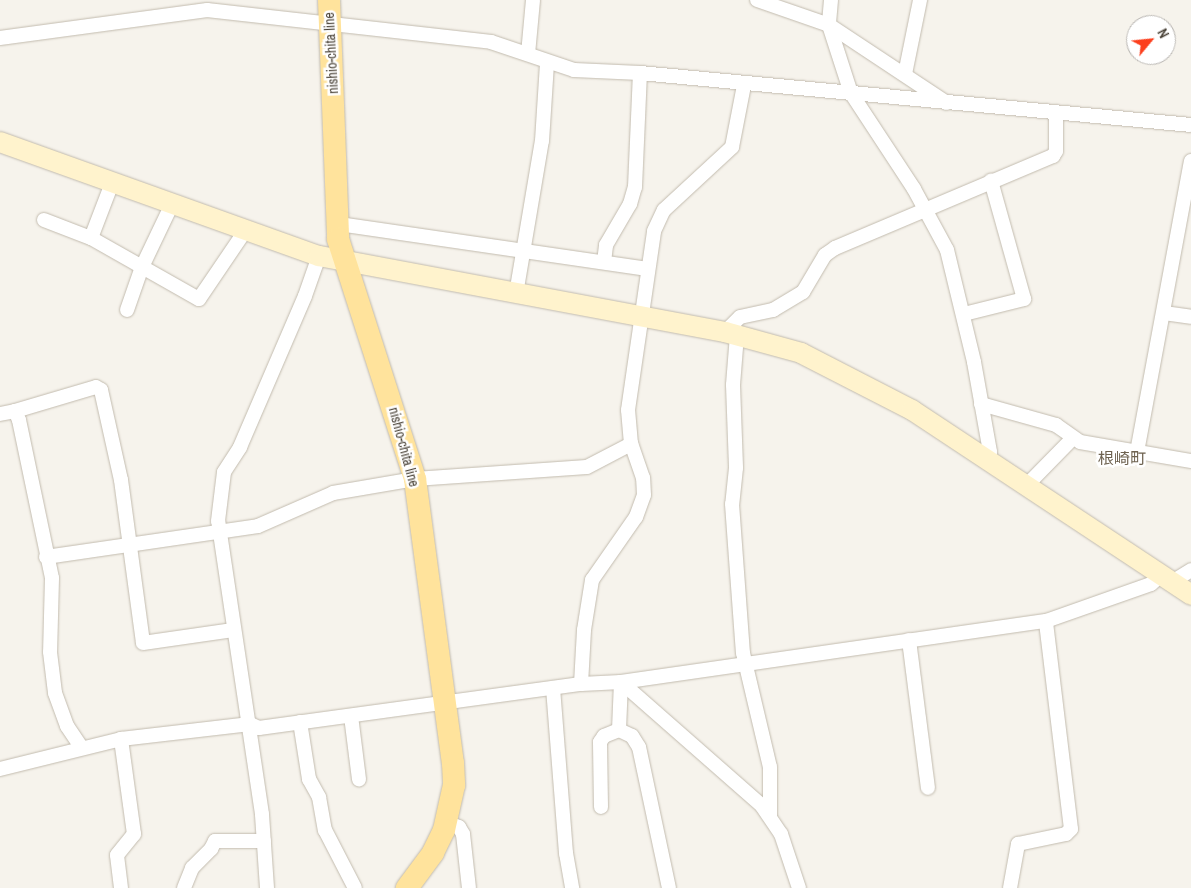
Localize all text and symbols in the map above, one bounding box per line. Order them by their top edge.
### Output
street label: nishio-chita line [320,12,342,94]
north arrow [1126,15,1176,65]
text: N [1153,26,1173,41]
street label: nishio-chita line [385,405,423,489]
district label: 根崎町 [1098,448,1146,468]

